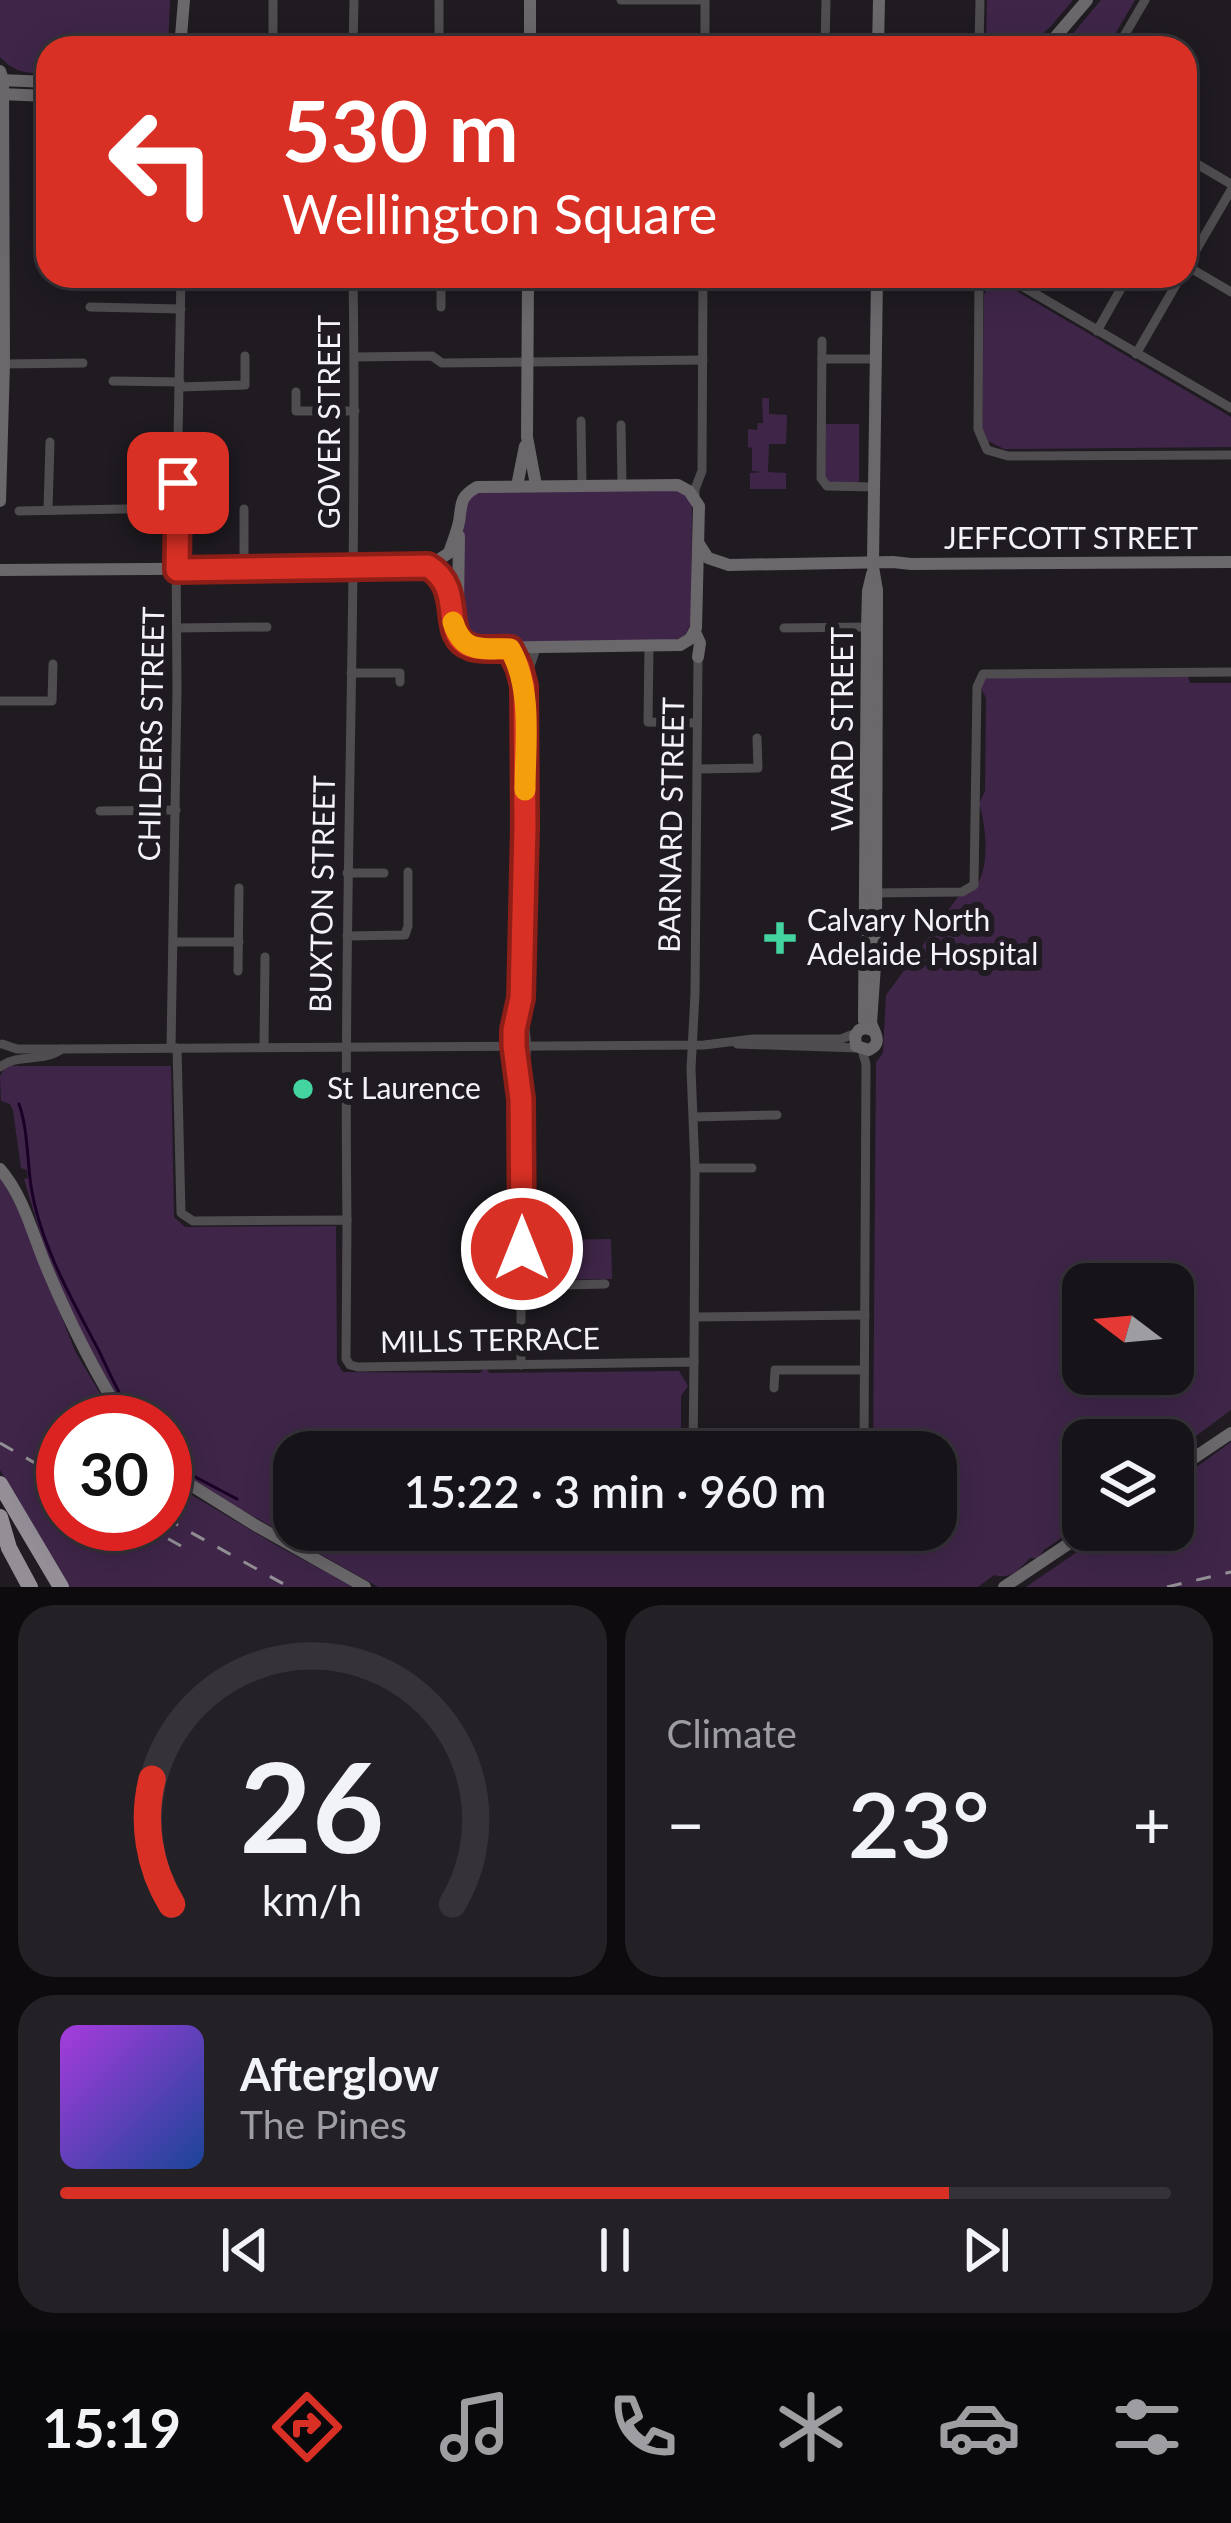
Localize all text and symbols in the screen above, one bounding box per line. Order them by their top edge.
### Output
text: 530 m [282,79,519,180]
icon: left [84,84,240,240]
text: Wellington Square [282,181,717,246]
street label: GOVER STREET [310,314,346,529]
pin [127,432,229,534]
icon: arrive [145,450,211,516]
street label: JEFFCOTT STREET [944,519,1198,555]
street label: CHILDERS STREET [130,606,170,862]
street label: WARD STREET [823,626,859,831]
street label: BARNARD STREET [650,696,690,953]
street label: BUXTON STREET [301,775,341,1013]
place label: Calvary North Adelaide Hospital [807,901,1038,971]
marker: Calvary North Adelaide Hospital [764,922,796,954]
place label: St Laurence [327,1069,481,1105]
marker: St Laurence [290,1076,316,1102]
position arrow [459,1186,585,1312]
north arrow [1062,1263,1194,1395]
map controls [1062,1263,1194,1551]
street label: MILLS TERRACE [380,1319,600,1359]
speed limit sign: 30 [36,1395,192,1551]
button: layers [1062,1419,1194,1551]
text: 15:22 · 3 min · 960 m [404,1464,826,1518]
text: Climate [667,1710,797,1756]
text: 26 [240,1730,385,1880]
text: 23° [848,1769,990,1877]
text: − [667,1784,705,1863]
text: + [1133,1784,1171,1863]
text: km/h [262,1874,362,1925]
text: Afterglow [240,2047,439,2101]
text: The Pines [240,2101,407,2147]
icon: previous [212,2217,278,2283]
icon: pause [582,2217,648,2283]
icon: next [953,2217,1019,2283]
icon: directions [265,2385,349,2469]
icon: music [433,2385,517,2469]
icon: phone [601,2385,685,2469]
icon: climate [769,2385,853,2469]
icon: car [937,2385,1021,2469]
icon: filters [1105,2385,1189,2469]
text: 15:19 [42,2395,181,2460]

